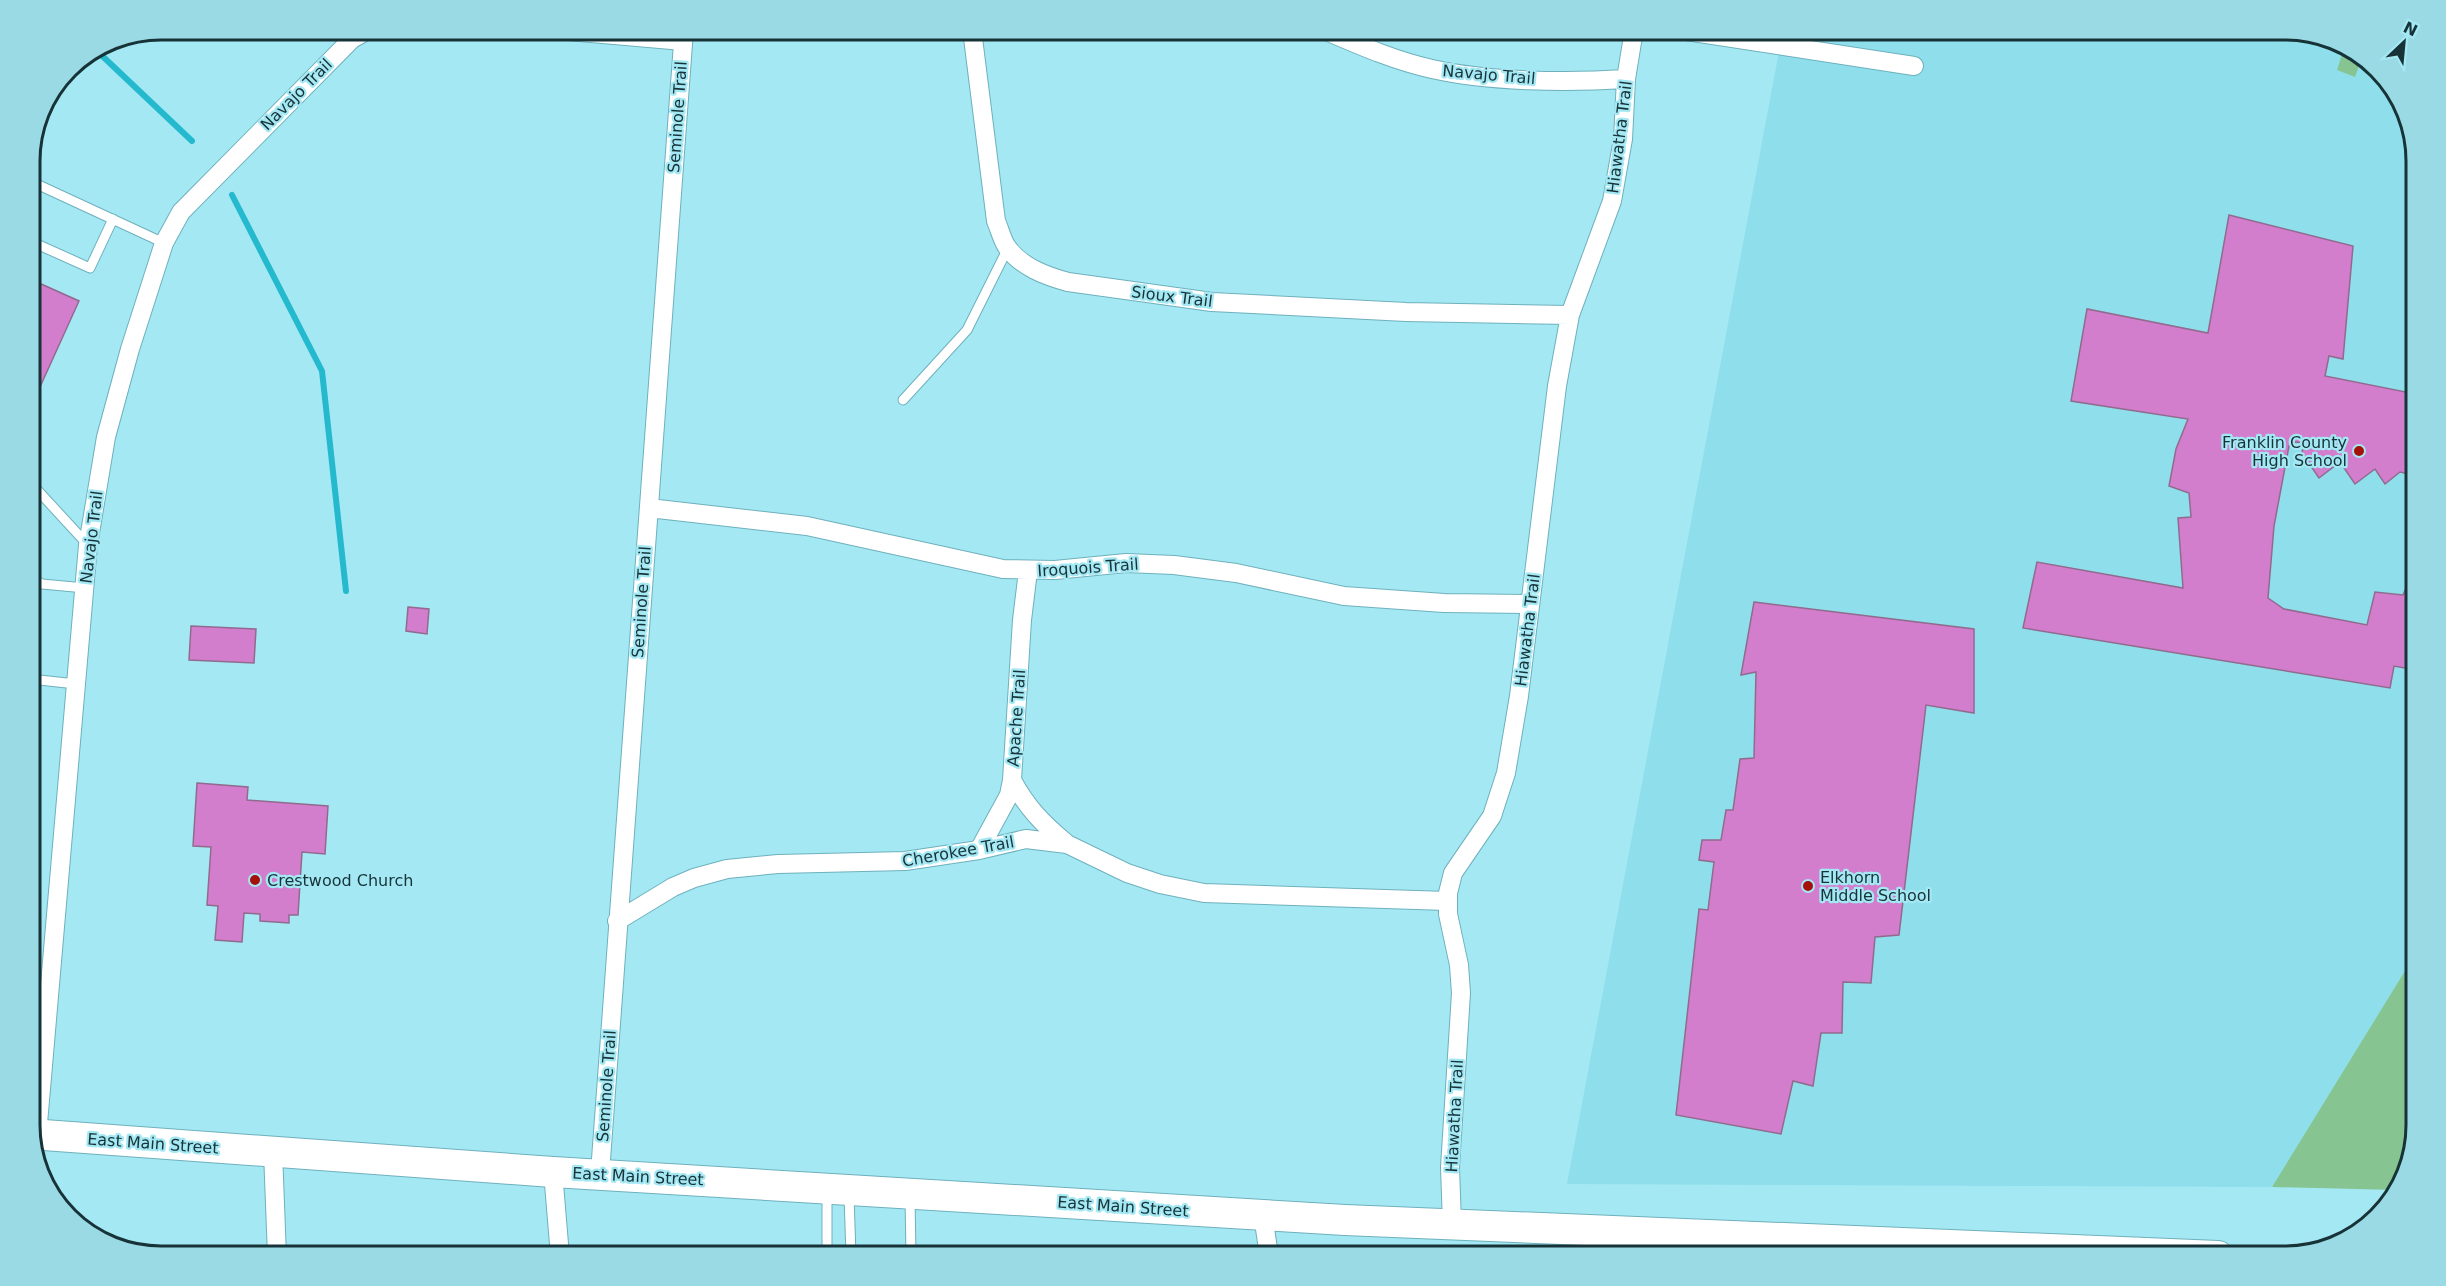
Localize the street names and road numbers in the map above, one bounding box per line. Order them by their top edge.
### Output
street label: Navajo Trail [257,55,336,134]
street label: Seminole Trail [664,60,691,174]
street label: Navajo Trail [1442,61,1536,88]
street label: Hiawatha Trail [1603,80,1636,194]
street label: Sioux Trail [1130,282,1214,311]
street label: Navajo Trail [76,490,107,584]
street label: Seminole Trail [628,545,655,659]
street label: Iroquois Trail [1037,554,1139,581]
street label: Hiawatha Trail [1511,573,1544,687]
street label: Apache Trail [1004,669,1029,767]
street label: Cherokee Trail [901,832,1016,871]
street label: Seminole Trail [593,1029,620,1143]
street label: Hiawatha Trail [1442,1059,1467,1173]
street label: East Main Street [87,1129,219,1158]
street label: East Main Street [572,1164,704,1189]
street label: East Main Street [1057,1192,1189,1221]

